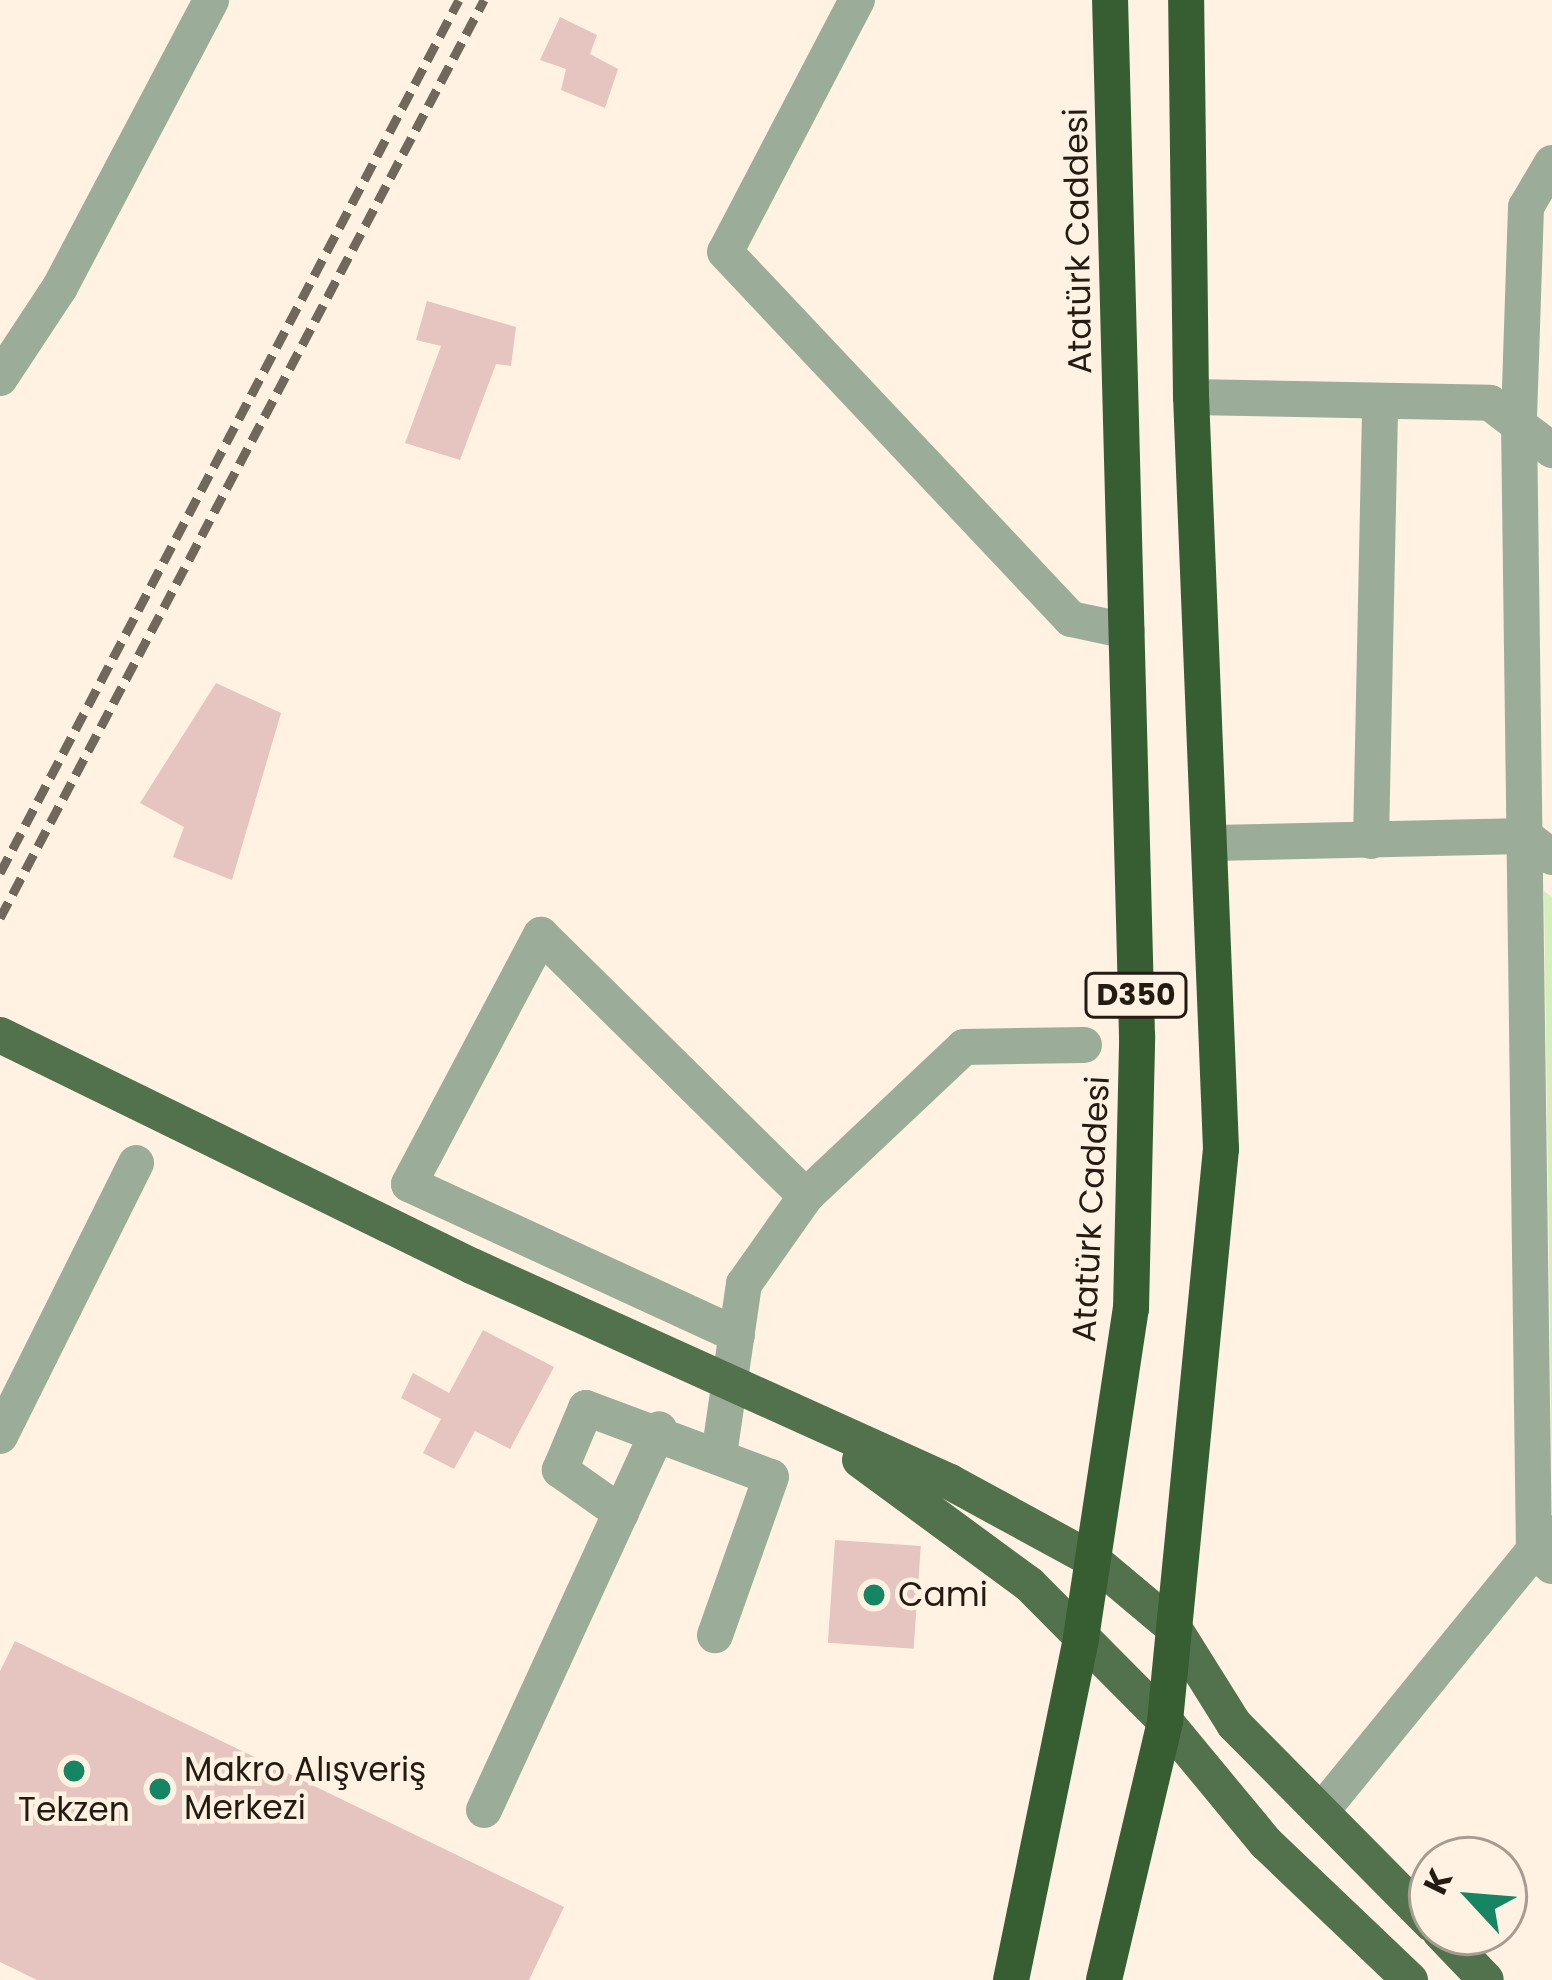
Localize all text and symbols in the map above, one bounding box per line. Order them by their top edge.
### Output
street label: Atatürk Caddesi [1056,108,1100,374]
road number: D350 [1082,971,1190,1019]
street label: Atatürk Caddesi [1064,1075,1118,1343]
place label: Cami [898,1575,988,1615]
marker: Cami [861,1582,887,1608]
place label: Makro Alışveriş Merkezi [184,1750,426,1828]
marker: Tekzen [61,1758,87,1784]
marker: Makro Alışveriş Merkezi [147,1776,173,1802]
place label: Tekzen [18,1790,130,1830]
north arrow [1408,1836,1528,1956]
text: K [1412,1861,1464,1902]

